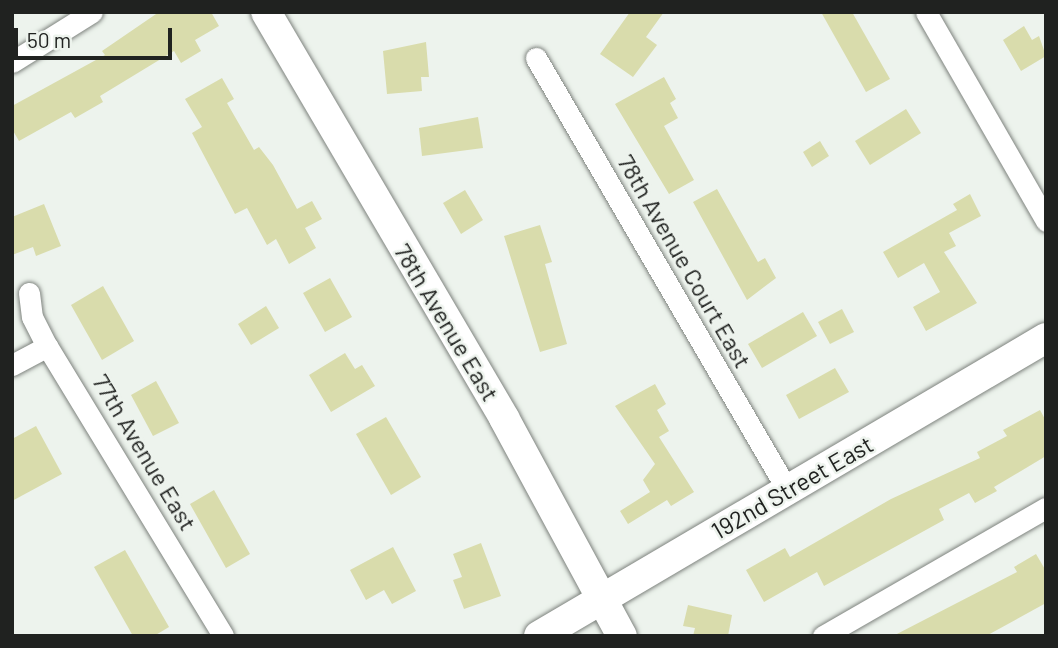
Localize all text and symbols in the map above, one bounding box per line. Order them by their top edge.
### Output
scale bar [18,14,175,58]
text: 50 m [27,27,71,52]
street label: 78th Avenue Court East [612,149,758,373]
street label: 78th Avenue East [389,238,505,406]
street label: 77th Avenue East [87,369,203,535]
street label: 192nd Street East [706,429,878,545]

